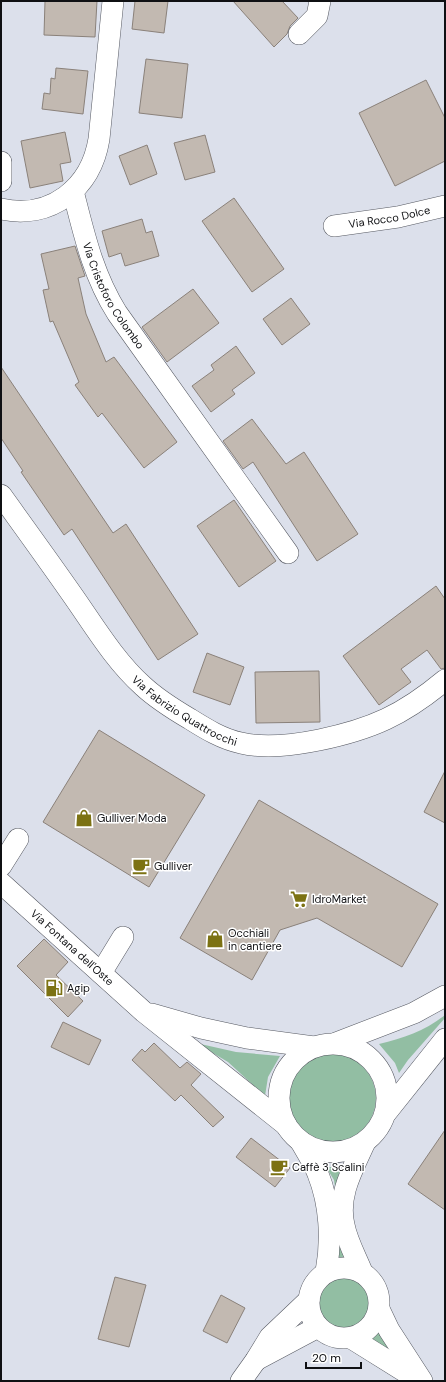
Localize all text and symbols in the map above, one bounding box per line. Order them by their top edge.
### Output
street label: Via Rocco Dolce [347,203,432,231]
street label: Via Cristoforo Colombo [80,240,147,352]
street label: Via Fabrizio Quattrocchi [129,672,239,749]
shop icon: Gulliver Moda [74,808,94,828]
place label: Gulliver Moda [97,811,167,825]
cafe icon: Gulliver [131,856,151,876]
place label: Gulliver [154,859,192,873]
supermarket icon: IdroMarket [289,889,309,909]
place label: IdroMarket [312,892,367,906]
street label: Via Fontana dell'Oste [28,906,117,988]
place label: Occhiali in cantiere [228,926,282,953]
shop icon: Occhiali in cantiere [205,929,225,949]
fuel station icon: Agip [44,978,64,998]
place label: Agip [67,981,90,995]
cafe icon: Caffè 3 Scalini [269,1157,289,1177]
place label: Caffè 3 Scalini [292,1160,364,1174]
scale bar [306,1344,361,1370]
text: 20 m [312,1350,341,1366]

